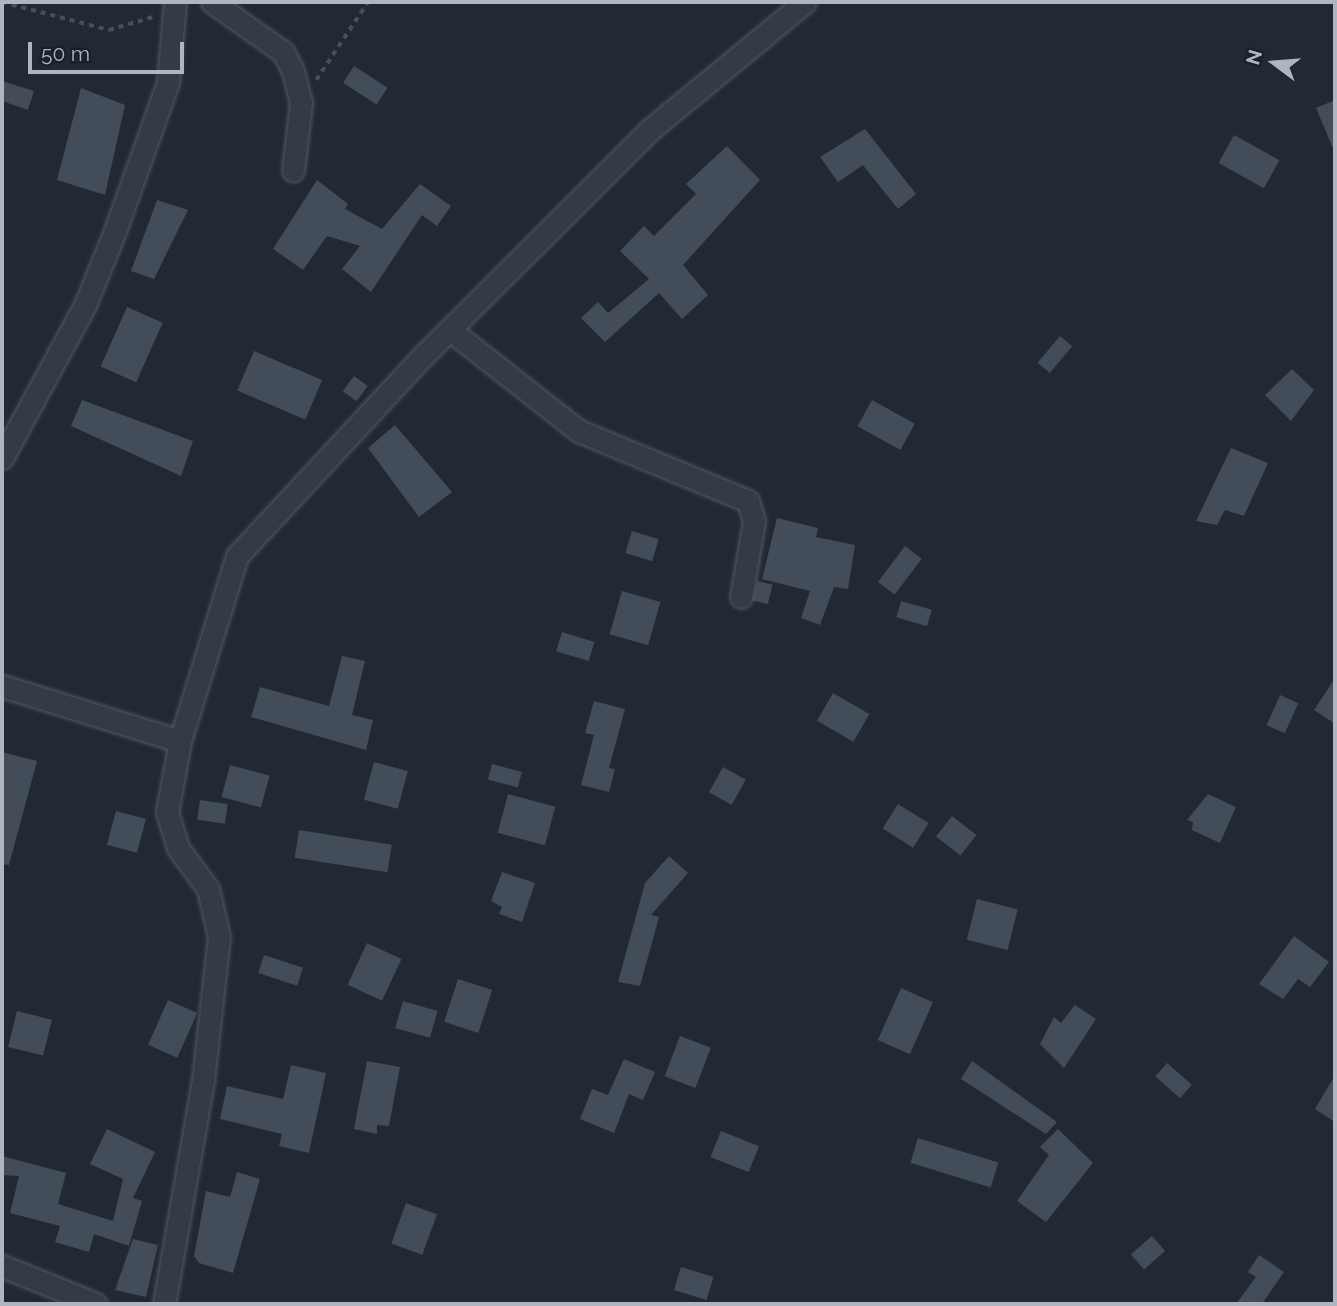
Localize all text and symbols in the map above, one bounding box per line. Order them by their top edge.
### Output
scale bar [32,28,187,72]
north arrow [1239,28,1309,98]
text: 50 m [41,41,90,66]
text: N [1241,47,1266,67]

